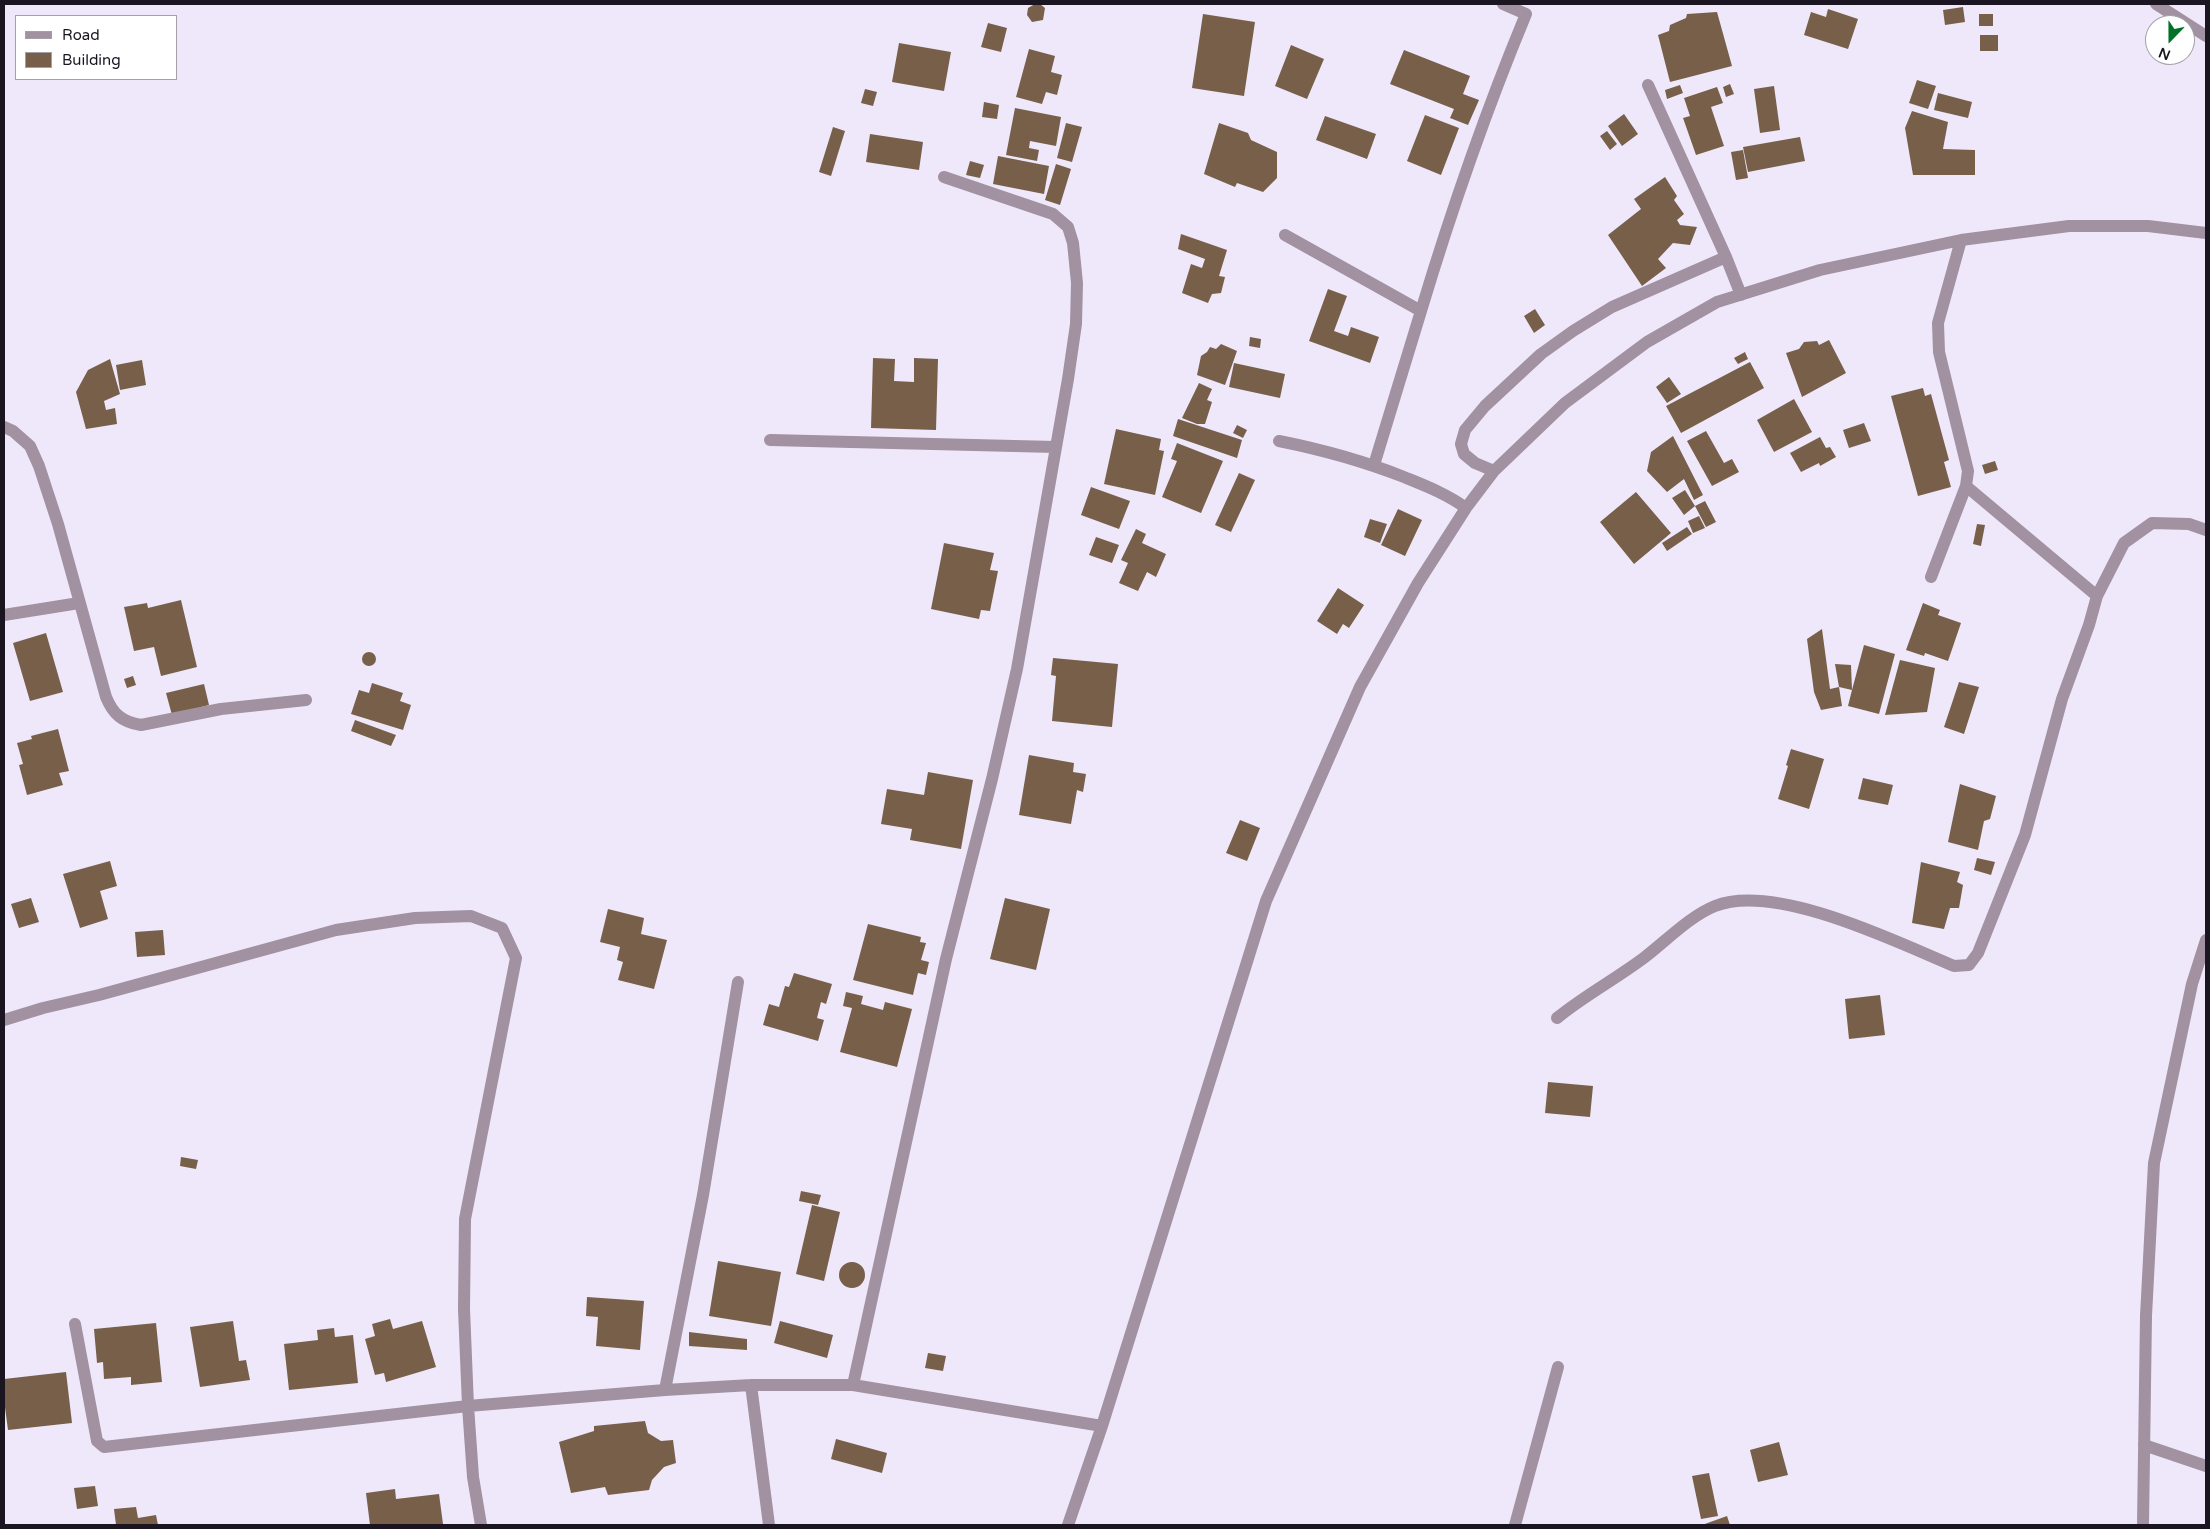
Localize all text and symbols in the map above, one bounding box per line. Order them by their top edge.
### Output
legend [15,15,178,80]
north arrow [2145,15,2195,65]
text: Road [62,26,100,44]
text: N [2156,43,2173,63]
text: Building [62,51,121,69]

